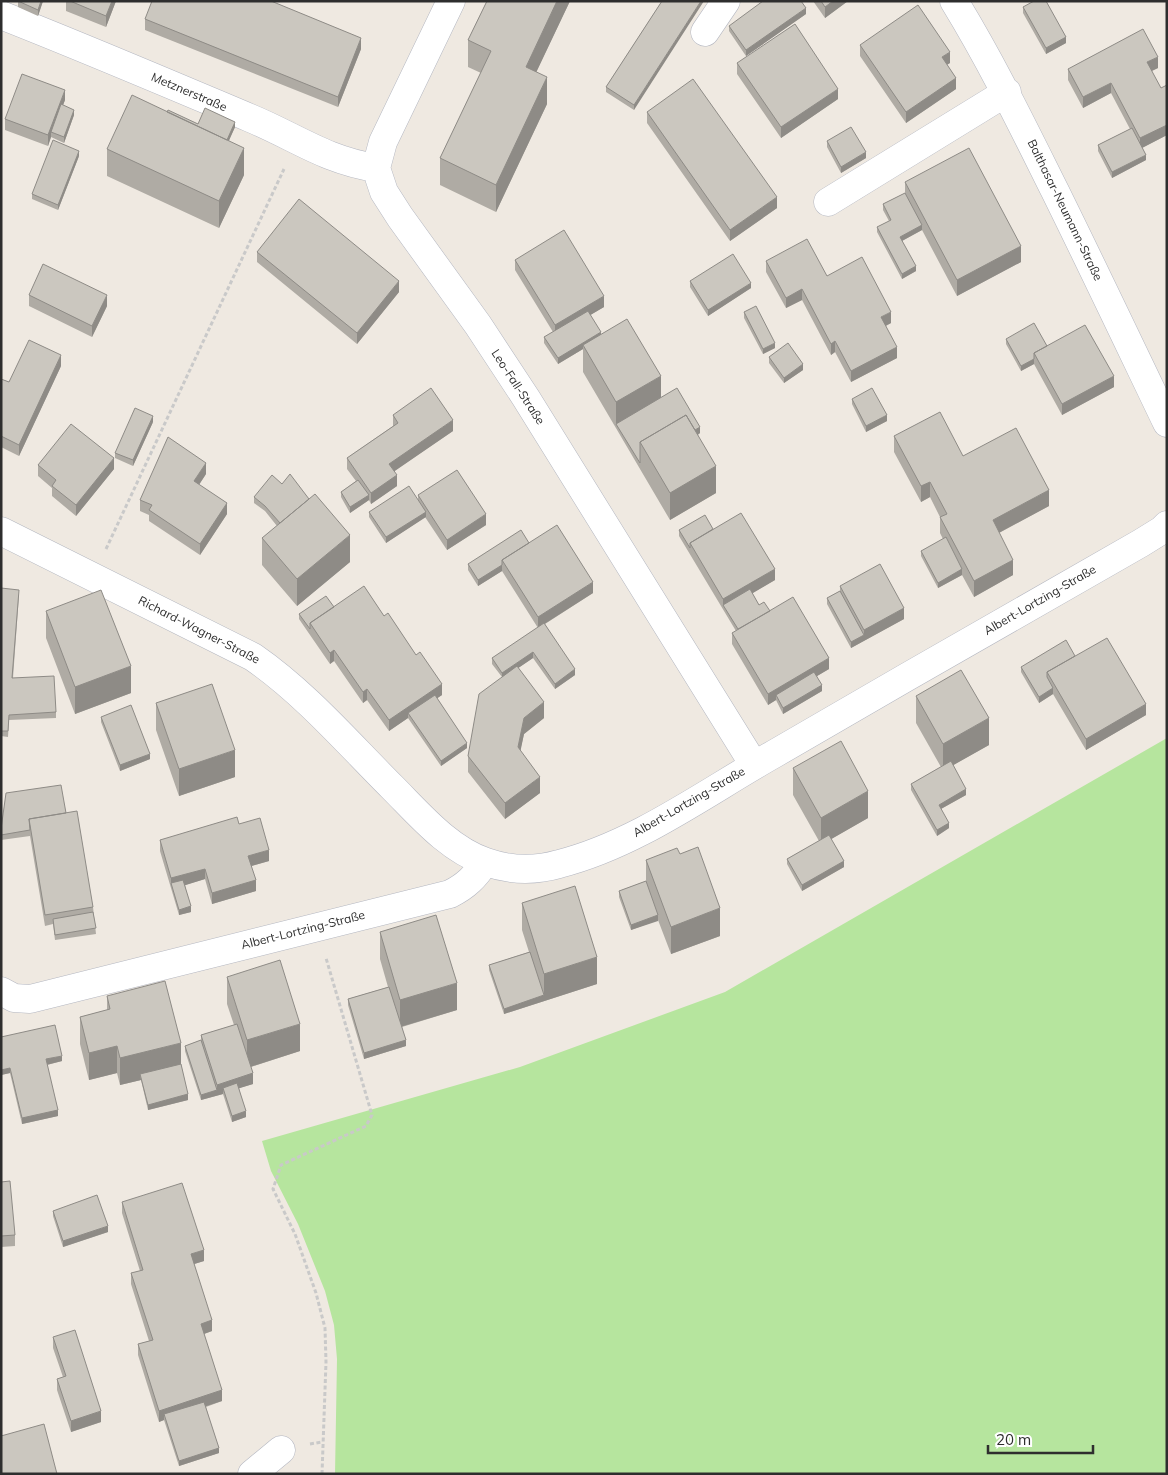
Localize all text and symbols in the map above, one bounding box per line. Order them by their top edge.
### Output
street label: Metznerstraße [149,69,229,114]
street label: Balthasar-Neumann-Straße [1025,137,1106,283]
street label: Leo-Fall-Straße [488,346,548,427]
street label: Albert-Lortzing-Straße [981,561,1099,638]
street label: Richard-Wagner-Straße [136,592,262,667]
street label: Albert-Lortzing-Straße [630,763,748,840]
street label: Albert-Lortzing-Straße [239,907,366,952]
scale bar [988,1422,1093,1454]
text: 20 m [996,1430,1031,1449]

